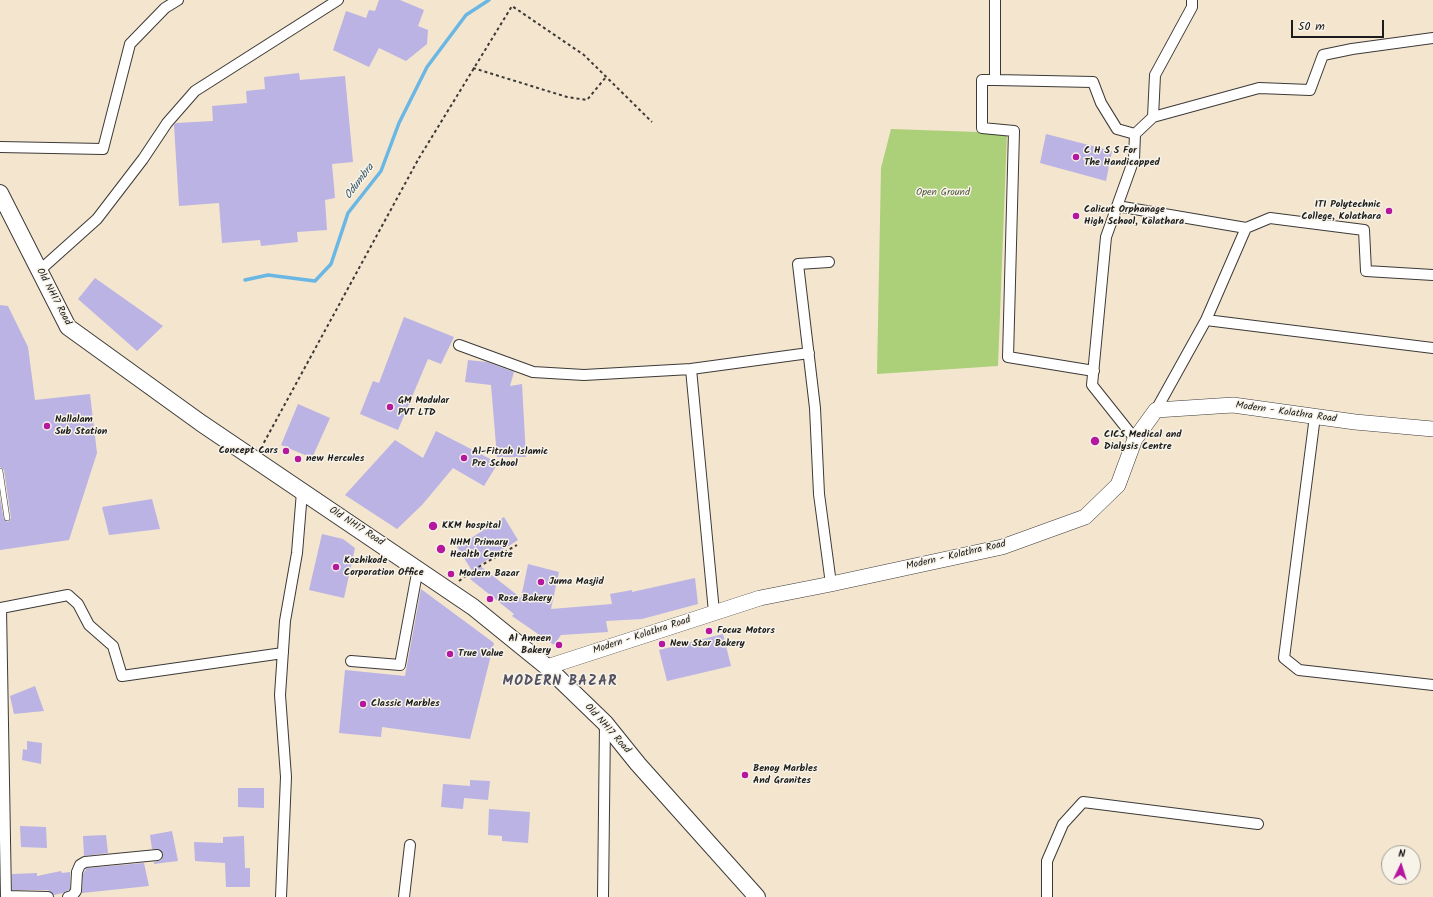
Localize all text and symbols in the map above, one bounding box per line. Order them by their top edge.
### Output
scale bar [1293,12,1386,38]
text: 50 m [1298,17,1325,36]
place label: C H S S For The Handicapped [1084,145,1160,168]
marker: C H S S For The Handicapped [1071,152,1081,162]
water label: Odumbra [342,162,378,202]
park label: Open Ground [916,187,970,199]
place label: ITI Polytechnic College, Kolathara [1302,199,1381,222]
place label: Calicut Orphanage High School, Kolathara [1084,204,1184,228]
marker: ITI Polytechnic College, Kolathara [1384,206,1394,216]
marker: Calicut Orphanage High School, Kolathara [1071,211,1081,221]
street label: Old NH17 Road [33,266,73,328]
place label: GM Modular PVT LTD [398,395,449,418]
street label: Modern - Kolathra Road [1235,400,1337,426]
marker: GM Modular PVT LTD [385,402,395,412]
place label: Nallalam Sub Station [55,414,107,438]
marker: Nallalam Sub Station [42,421,52,431]
place label: CICS Medical and Dialysis Centre [1104,429,1182,452]
marker: CICS Medical and Dialysis Centre [1089,435,1101,447]
place label: Concept Cars [219,445,278,457]
marker: Concept Cars [281,446,291,456]
place label: Al-Fitrah Islamic Pre School [472,446,548,470]
place label: new Hercules [306,453,364,465]
marker: Al-Fitrah Islamic Pre School [459,453,469,463]
marker: new Hercules [293,454,303,464]
street label: Old NH17 Road [326,505,386,549]
marker: KKM hospital [427,520,439,532]
place label: KKM hospital [442,520,501,532]
place label: NHM Primary Health Centre [450,537,513,560]
street label: Modern - Kolathra Road [905,539,1007,573]
marker: NHM Primary Health Centre [435,543,447,555]
place label: Kozhikode Corporation Office [344,555,424,578]
marker: Kozhikode Corporation Office [331,562,341,572]
place label: Modern Bazar [459,568,519,580]
marker: Modern Bazar [446,569,456,579]
place label: Juma Masjid [549,576,604,588]
marker: Juma Masjid [536,577,546,587]
place label: Rose Bakery [498,593,552,605]
marker: Rose Bakery [485,594,495,604]
street label: Modern - Kolathra Road [592,615,692,657]
place label: Focuz Motors [717,625,775,637]
marker: Focuz Motors [704,626,714,636]
place label: Al Ameen Bakery [508,633,551,656]
place label: New Star Bakery [670,638,745,650]
marker: New Star Bakery [657,639,667,649]
marker: Al Ameen Bakery [554,640,564,650]
place label: True Value [458,648,503,660]
marker: True Value [445,649,455,659]
district label: MODERN BAZAR [503,675,617,691]
place label: Classic Marbles [371,698,440,710]
marker: Classic Marbles [358,699,368,709]
street label: Old NH17 Road [582,702,632,756]
place label: Benoy Marbles And Granites [753,763,817,786]
marker: Benoy Marbles And Granites [740,770,750,780]
north arrow [1381,845,1421,885]
text: N [1398,845,1406,863]

